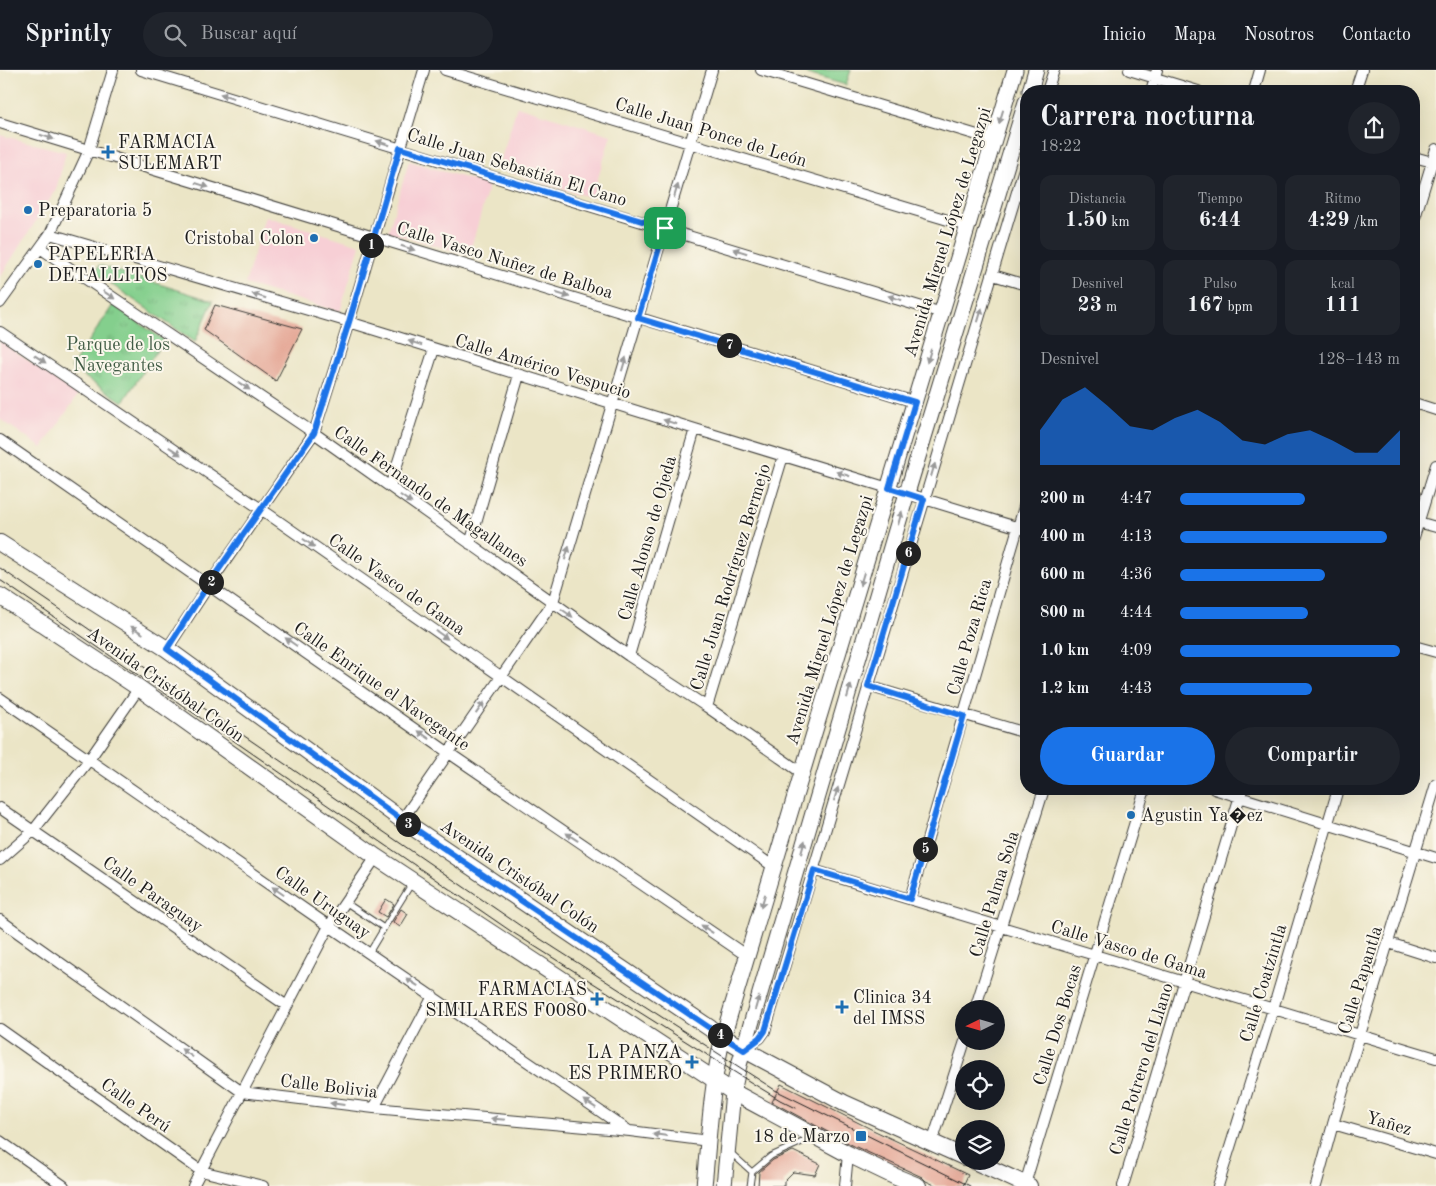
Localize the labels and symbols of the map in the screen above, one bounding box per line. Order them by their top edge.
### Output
one-way arrow [220,92,235,100]
street label: Calle Juan Ponce de León [613,95,809,171]
street label: Avenida Miguel López de Legazpi [901,105,995,359]
one-way arrow [997,109,1005,124]
street label: Calle Juan Sebastián El Cano [405,126,629,210]
one-way arrow [39,134,54,142]
place label: FARMACIA SULEMART [118,134,222,173]
one-way arrow [375,139,390,147]
marker: FARMACIA SULEMART [102,146,114,158]
one-way arrow [195,181,210,189]
one-way arrow [672,184,680,199]
place label: Preparatoria 5 [38,202,152,220]
marker: Preparatoria 5 [22,204,34,216]
pin [644,207,686,249]
street label: Calle Vasco Nuñez de Balboa [394,219,615,303]
place label: Cristobal Colon [184,230,304,248]
marker: Cristobal Colon [308,232,320,244]
pin: 1 [358,232,384,258]
one-way arrow [400,244,415,252]
place label: PAPELERIA DETALLITOS [48,246,167,285]
one-way arrow [732,247,747,255]
marker: PAPELERIA DETALLITOS [32,258,44,270]
one-way arrow [102,290,116,300]
one-way arrow [252,291,267,299]
one-way arrow [556,291,571,299]
one-way arrow [887,294,902,302]
one-way arrow [977,307,985,322]
street label: Calle Américo Vespucio [452,332,633,402]
pin: 7 [716,332,742,358]
park label: Parque de los Navegantes [66,336,170,375]
one-way arrow [407,339,422,346]
one-way arrow [924,349,932,364]
one-way arrow [34,354,47,364]
one-way arrow [621,356,629,371]
one-way arrow [237,381,251,391]
one-way arrow [663,417,678,425]
street label: Calle Fernando de Magallanes [330,423,531,571]
one-way arrow [168,446,181,456]
street label: Calle Alonso de Ojeda [616,454,680,623]
street label: Calle Juan Rodríguez Bermejo [688,462,774,693]
one-way arrow [929,463,937,478]
one-way arrow [835,470,850,478]
street label: Avenida Miguel López de Legazpi [783,493,877,747]
one-way arrow [399,494,413,504]
one-way arrow [896,511,904,526]
street label: Calle Vasco de Gama [325,531,468,639]
one-way arrow [302,538,315,548]
pin: 6 [896,540,920,566]
one-way arrow [564,545,572,560]
pin: 2 [198,570,224,594]
one-way arrow [857,571,865,586]
street label: Calle Poza Rica [945,577,995,698]
one-way arrow [560,608,574,618]
street label: Calle Enrique el Navegante [290,619,473,755]
street label: Avenida Cristóbal Colón [84,624,248,746]
one-way arrow [131,625,144,635]
one-way arrow [435,630,449,640]
one-way arrow [284,637,297,647]
one-way arrow [845,683,853,698]
one-way arrow [475,701,485,715]
one-way arrow [417,730,431,740]
one-way arrow [833,786,841,801]
place label: Agustin Ya�ez [1141,807,1263,825]
marker: Agustin Ya�ez [1125,809,1137,821]
pin: 3 [396,812,420,836]
street label: Avenida Cristóbal Colón [437,817,602,937]
street label: Calle Palma Sola [967,829,1023,960]
one-way arrow [566,832,579,842]
pin: 5 [912,836,938,862]
one-way arrow [800,839,808,854]
street label: Calle Paraguay [99,854,206,936]
street label: Calle Uruguay [271,863,374,943]
one-way arrow [271,886,285,896]
one-way arrow [759,894,767,909]
street label: Calle Vasco de Gama [1048,918,1209,982]
street label: Calle Coatzintla [1237,922,1291,1045]
one-way arrow [700,924,714,933]
street label: Calle Papantla [1336,924,1386,1037]
street label: Calle Dos Bocas [1031,962,1085,1088]
one-way arrow [405,977,419,987]
place label: FARMACIAS SIMILARES F0080 [425,981,587,1020]
street label: Calle Potrero del Llano [1107,981,1177,1158]
place label: Clinica 34 del IMSS [853,989,932,1028]
marker: FARMACIAS SIMILARES F0080 [591,993,603,1005]
one-way arrow [754,995,762,1010]
marker: Clinica 34 del IMSS [835,1000,849,1014]
north arrow [955,1000,1005,1050]
pin: 4 [708,1022,732,1048]
place label: LA PANZA ES PRIMERO [568,1044,682,1083]
one-way arrow [181,1048,194,1058]
marker: LA PANZA ES PRIMERO [686,1056,698,1068]
street label: Calle Bolivia [279,1072,379,1102]
street label: Calle Perú [97,1075,174,1137]
one-way arrow [583,1099,596,1109]
one-way arrow [328,1100,344,1108]
street label: Yañez [1364,1109,1414,1139]
one-way arrow [490,1115,506,1123]
place label: 18 de Marzo [753,1128,850,1146]
marker: 18 de Marzo [854,1129,868,1143]
one-way arrow [652,1131,668,1139]

